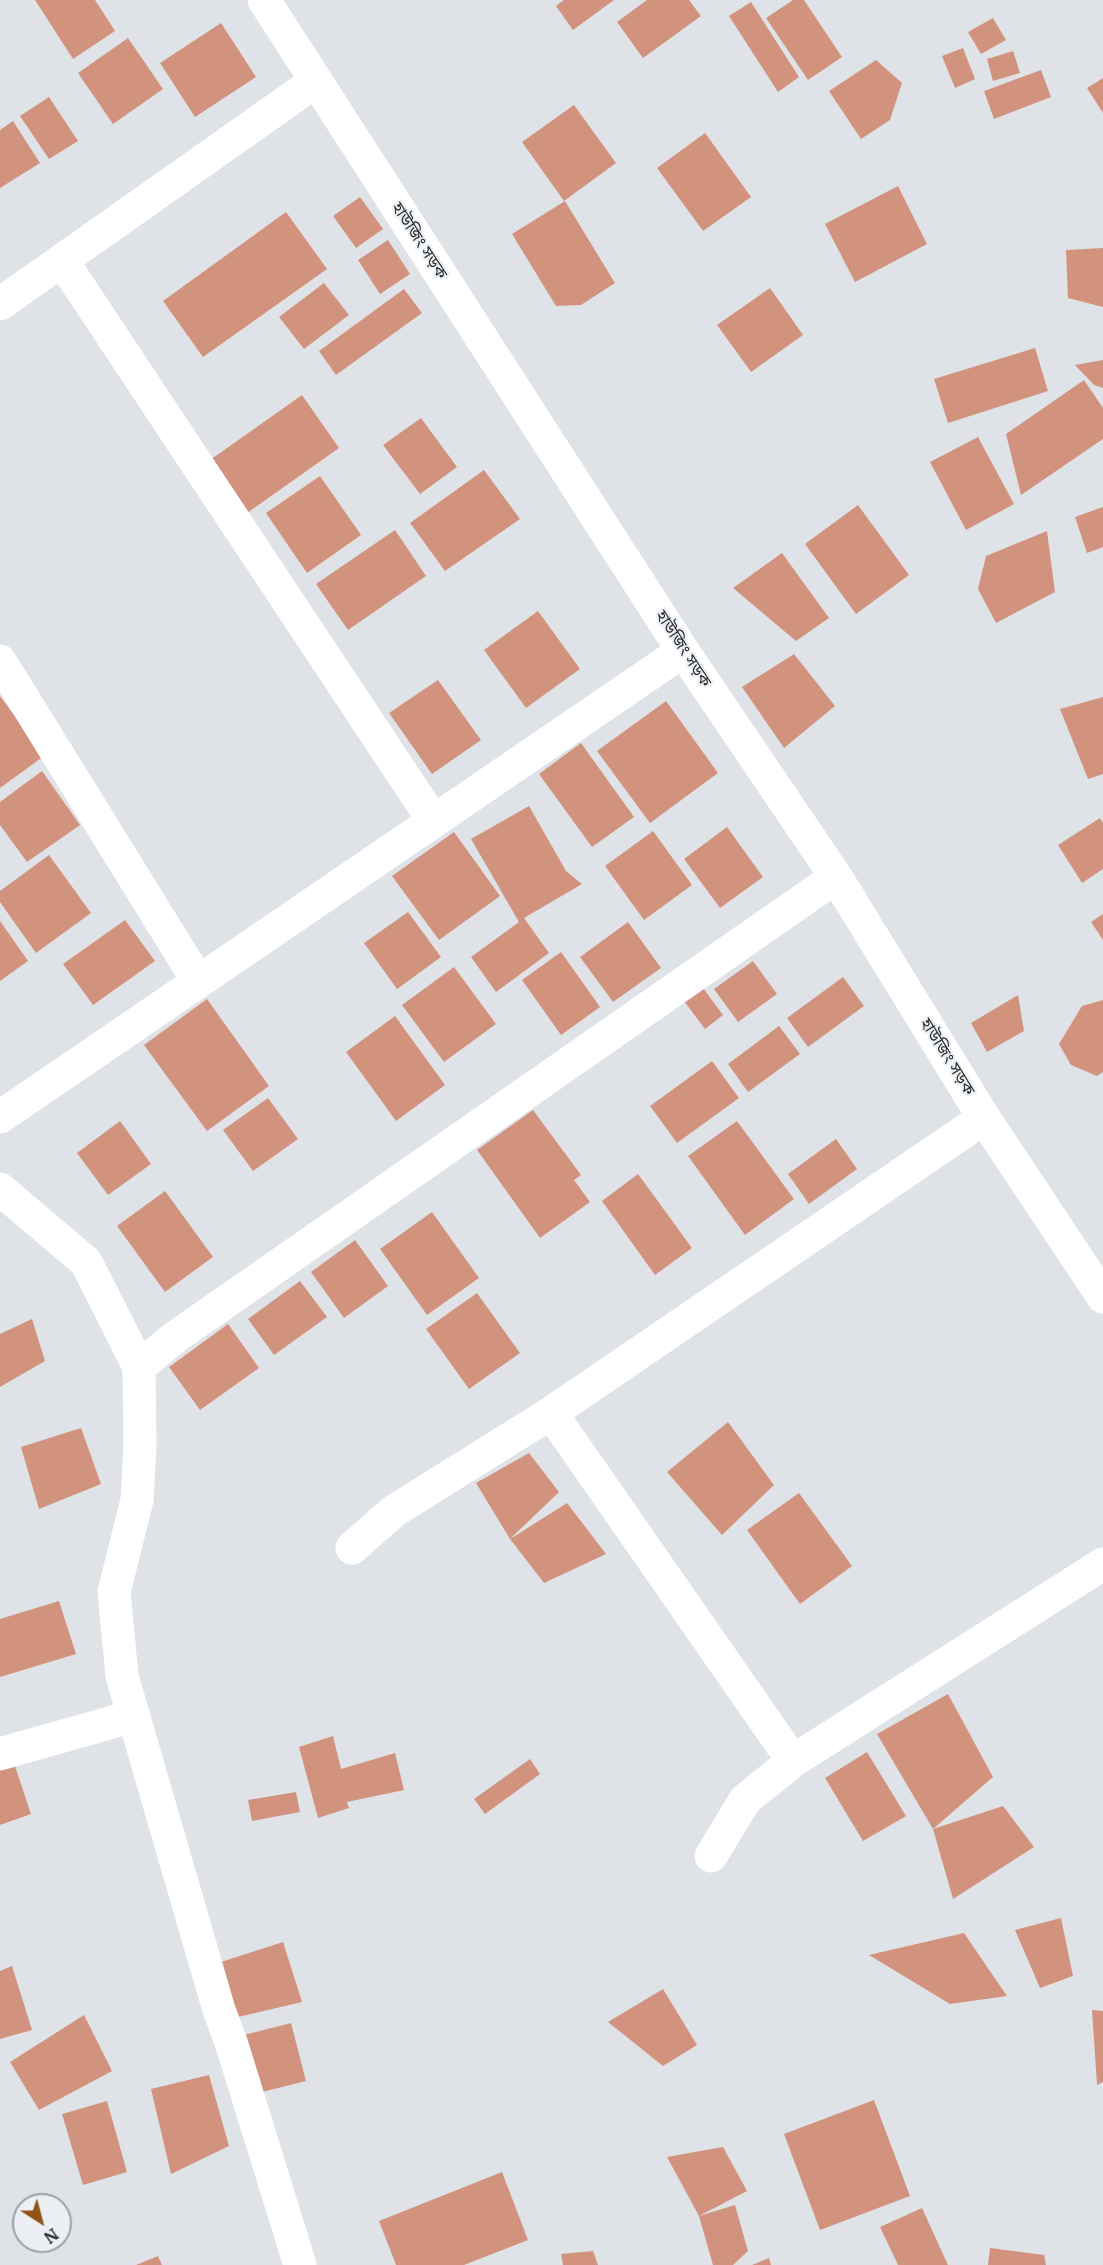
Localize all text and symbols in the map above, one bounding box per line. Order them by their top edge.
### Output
street label: হাউজিং সড়ক [387,199,451,283]
street label: হাউজিং সড়ক [651,607,715,691]
street label: হাউজিং সড়ক [916,1015,978,1099]
north arrow [12,2193,72,2253]
text: N [40,2224,62,2248]

